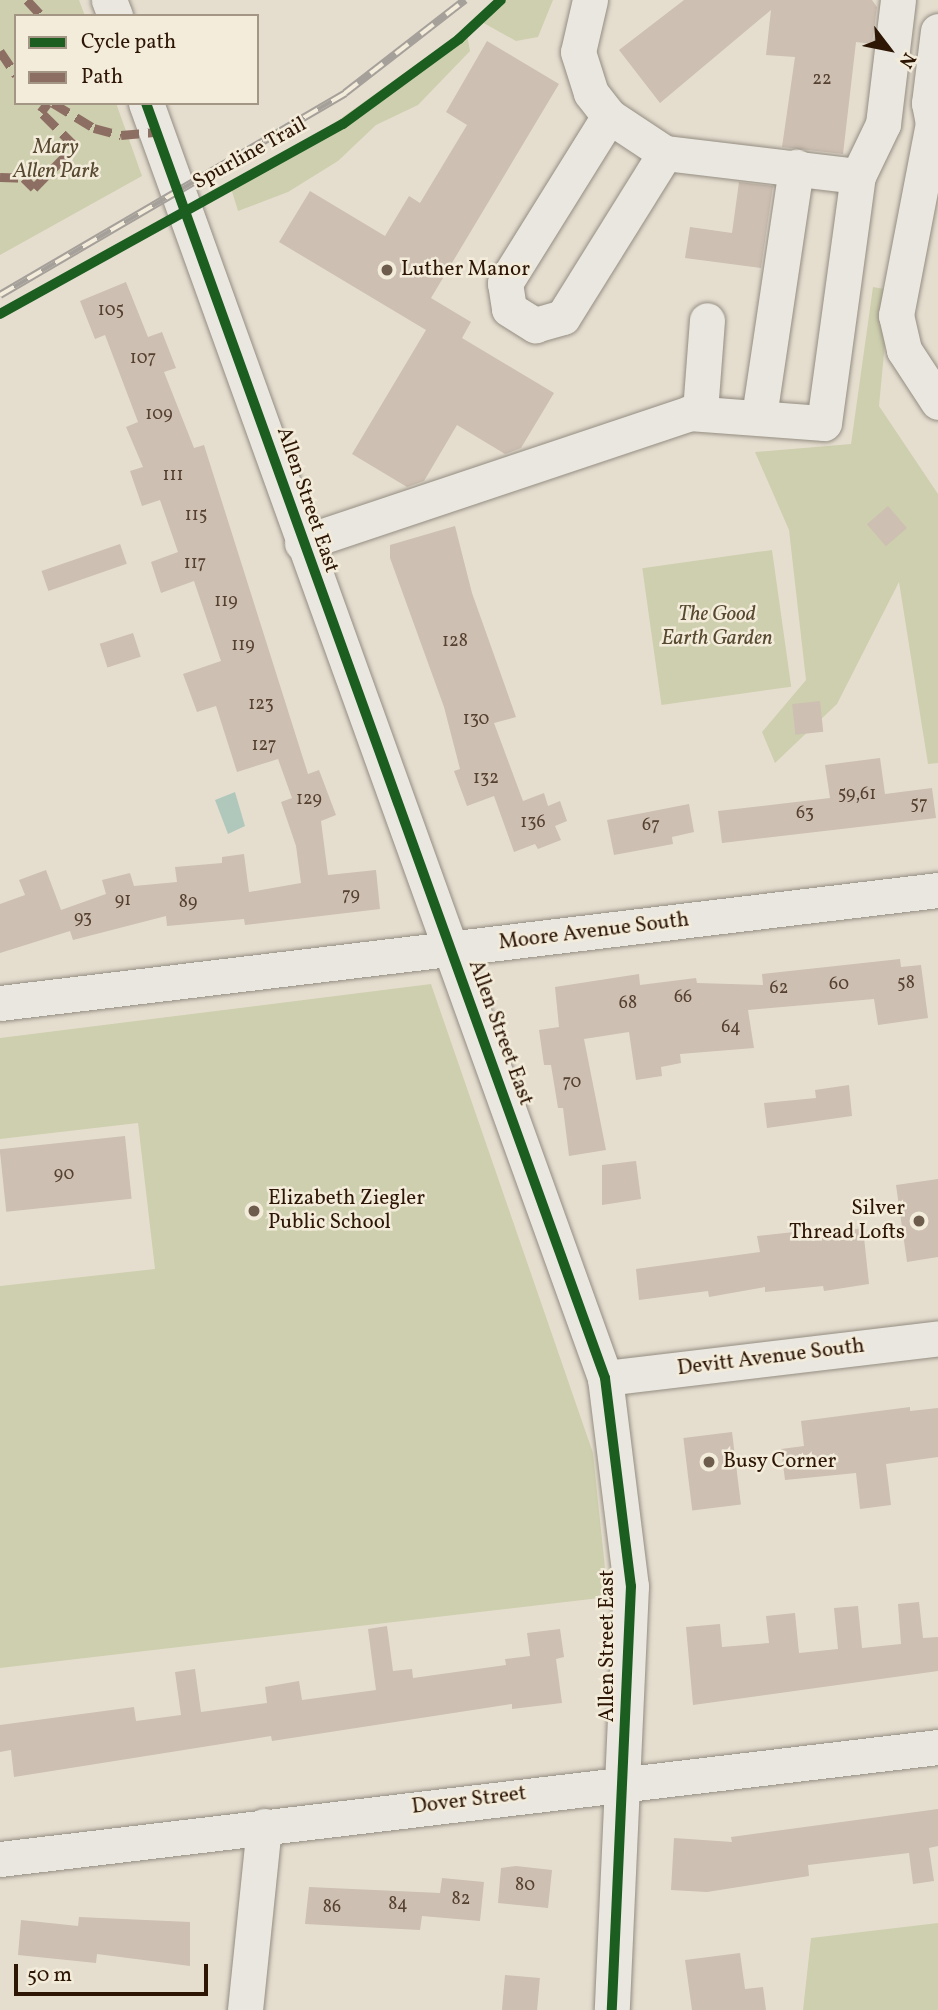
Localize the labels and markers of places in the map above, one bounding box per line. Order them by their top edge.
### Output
place label: Luther Manor [401,257,530,283]
marker: Luther Manor [379,262,395,278]
place label: Elizabeth Ziegler Public School [268,1186,425,1236]
place label: Silver Thread Lofts [789,1196,905,1246]
marker: Elizabeth Ziegler Public School [246,1203,262,1219]
marker: Silver Thread Lofts [911,1213,927,1229]
place label: Busy Corner [723,1449,837,1475]
marker: Busy Corner [701,1454,717,1470]

